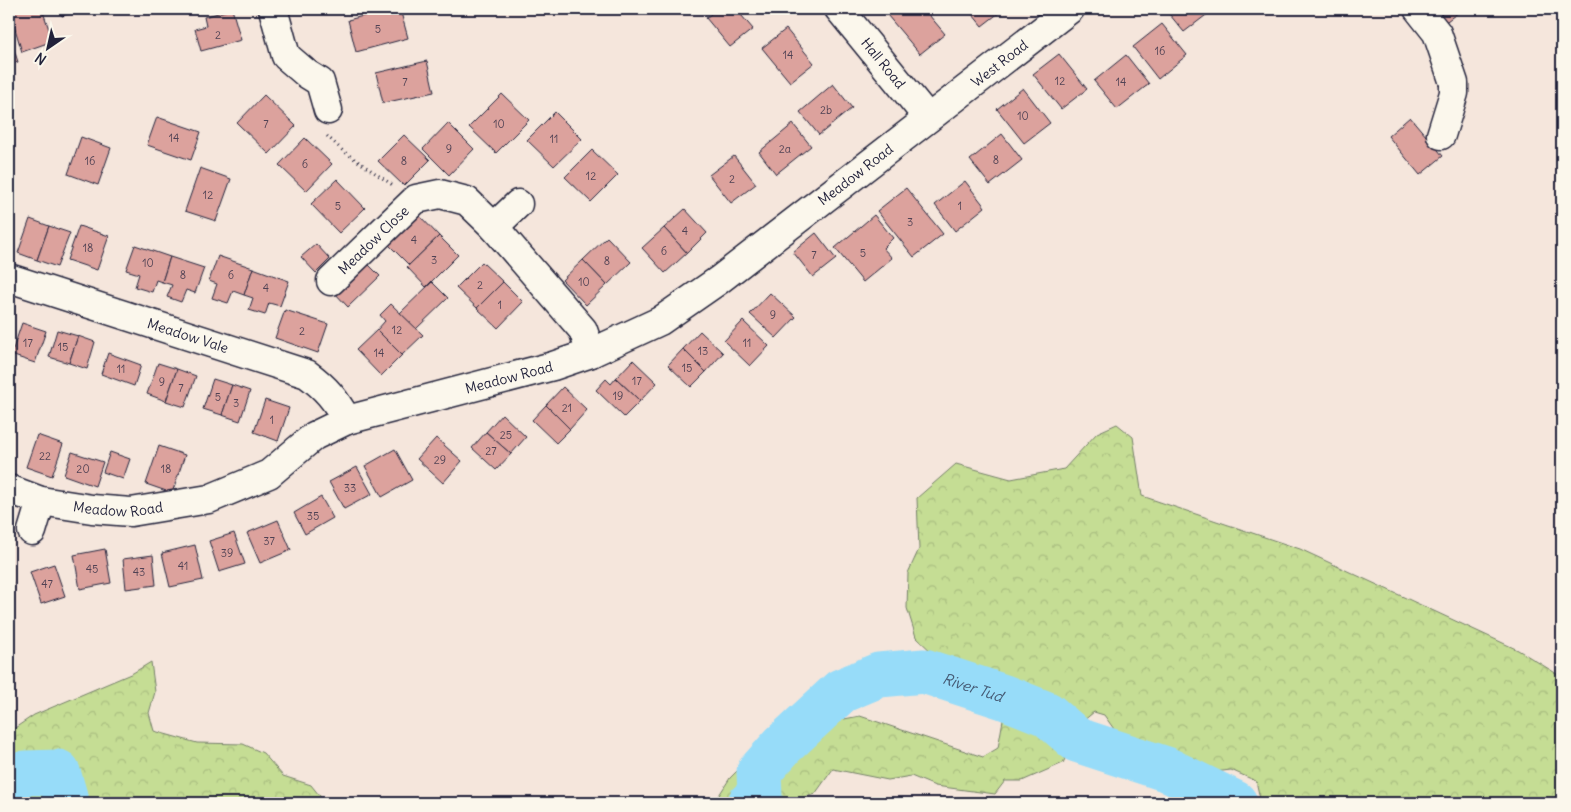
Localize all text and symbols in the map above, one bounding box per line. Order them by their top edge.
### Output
north arrow [22,22,72,72]
house number: 5 [375,22,381,36]
house number: 2 [215,28,221,42]
street label: Hall Road [857,34,909,92]
street label: West Road [967,36,1032,91]
house number: 16 [1155,44,1165,58]
house number: 14 [783,48,793,62]
text: N [32,49,50,69]
house number: 12 [1055,74,1065,88]
house number: 7 [402,75,408,89]
house number: 14 [1116,75,1126,89]
house number: 2b [820,103,832,117]
house number: 10 [1017,109,1029,123]
house number: 7 [263,117,269,131]
house number: 10 [493,117,505,131]
house number: 14 [169,131,179,145]
house number: 11 [550,132,558,146]
street label: Meadow Road [814,140,897,209]
house number: 9 [446,142,452,156]
house number: 2a [779,142,791,156]
house number: 8 [993,153,999,167]
house number: 16 [85,154,95,168]
house number: 8 [401,154,407,168]
house number: 6 [302,157,308,171]
house number: 12 [586,169,596,183]
house number: 2 [729,172,735,186]
house number: 12 [203,188,213,202]
house number: 5 [335,199,341,213]
house number: 1 [958,199,962,213]
street label: Meadow Close [334,202,413,278]
house number: 3 [907,215,913,229]
house number: 4 [682,224,688,238]
house number: 4 [411,233,417,247]
house number: 18 [83,241,93,255]
house number: 6 [661,244,667,258]
house number: 5 [860,246,866,260]
house number: 7 [811,248,817,262]
house number: 3 [431,253,437,267]
house number: 8 [604,254,610,268]
house number: 10 [142,256,154,270]
house number: 8 [180,268,186,282]
house number: 6 [228,268,234,282]
house number: 10 [578,275,590,289]
house number: 2 [477,278,483,292]
house number: 4 [263,281,269,295]
house number: 1 [498,298,502,312]
house number: 9 [770,308,776,322]
street label: Meadow Vale [145,314,231,357]
house number: 12 [392,323,402,337]
house number: 2 [299,324,305,338]
house number: 17 [23,336,33,350]
house number: 11 [743,336,751,350]
house number: 15 [58,340,68,354]
house number: 13 [698,344,708,358]
house number: 14 [374,346,384,360]
street label: Meadow Road [463,357,555,398]
house number: 15 [682,361,692,375]
house number: 11 [117,362,125,376]
house number: 17 [632,374,642,388]
house number: 9 [159,375,165,389]
house number: 7 [178,381,184,395]
house number: 19 [613,389,623,403]
house number: 5 [215,390,221,404]
house number: 3 [233,396,239,410]
house number: 21 [562,401,572,415]
house number: 1 [270,413,274,427]
house number: 25 [500,428,512,442]
house number: 27 [485,444,497,458]
house number: 22 [39,449,51,463]
house number: 29 [434,453,446,467]
house number: 20 [76,462,90,476]
house number: 18 [161,462,171,476]
house number: 33 [344,481,356,495]
street label: Meadow Road [72,497,164,521]
house number: 35 [307,509,319,523]
house number: 37 [263,534,275,548]
house number: 39 [221,546,233,560]
house number: 41 [178,559,188,573]
house number: 45 [86,562,98,576]
house number: 43 [133,565,145,579]
house number: 47 [41,577,53,591]
water label: River Tud [940,668,1008,706]

